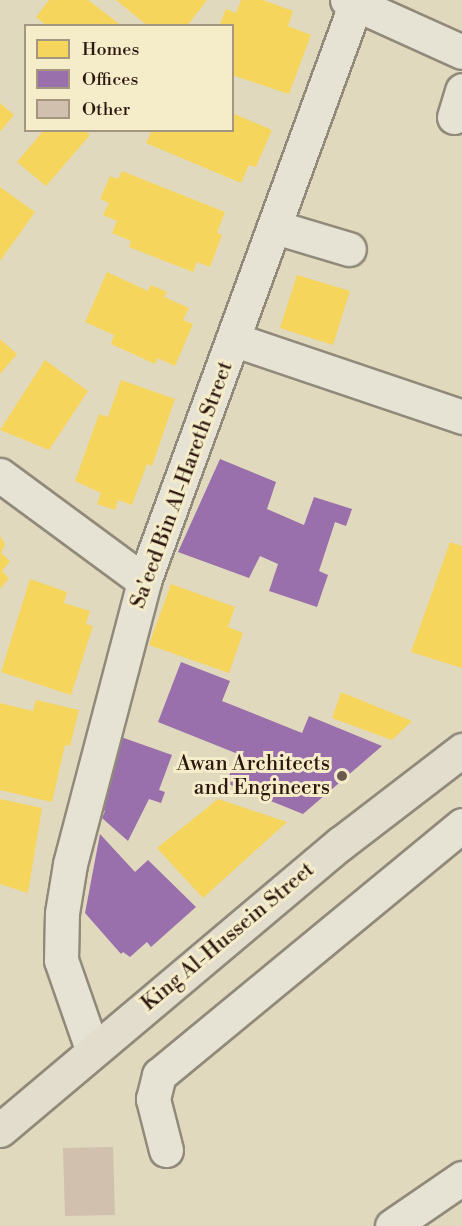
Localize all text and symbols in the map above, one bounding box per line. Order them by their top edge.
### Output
legend [24,24,234,132]
text: Homes [82,38,139,61]
text: Offices [82,68,138,91]
text: Other [82,98,130,121]
street label: Sa'eed Bin Al-Hareth Street [126,358,238,612]
place label: Awan Architects and Engineers [177,751,330,801]
marker: Awan Architects and Engineers [335,769,349,783]
street label: King Al-Hussein Street [137,857,319,1017]

